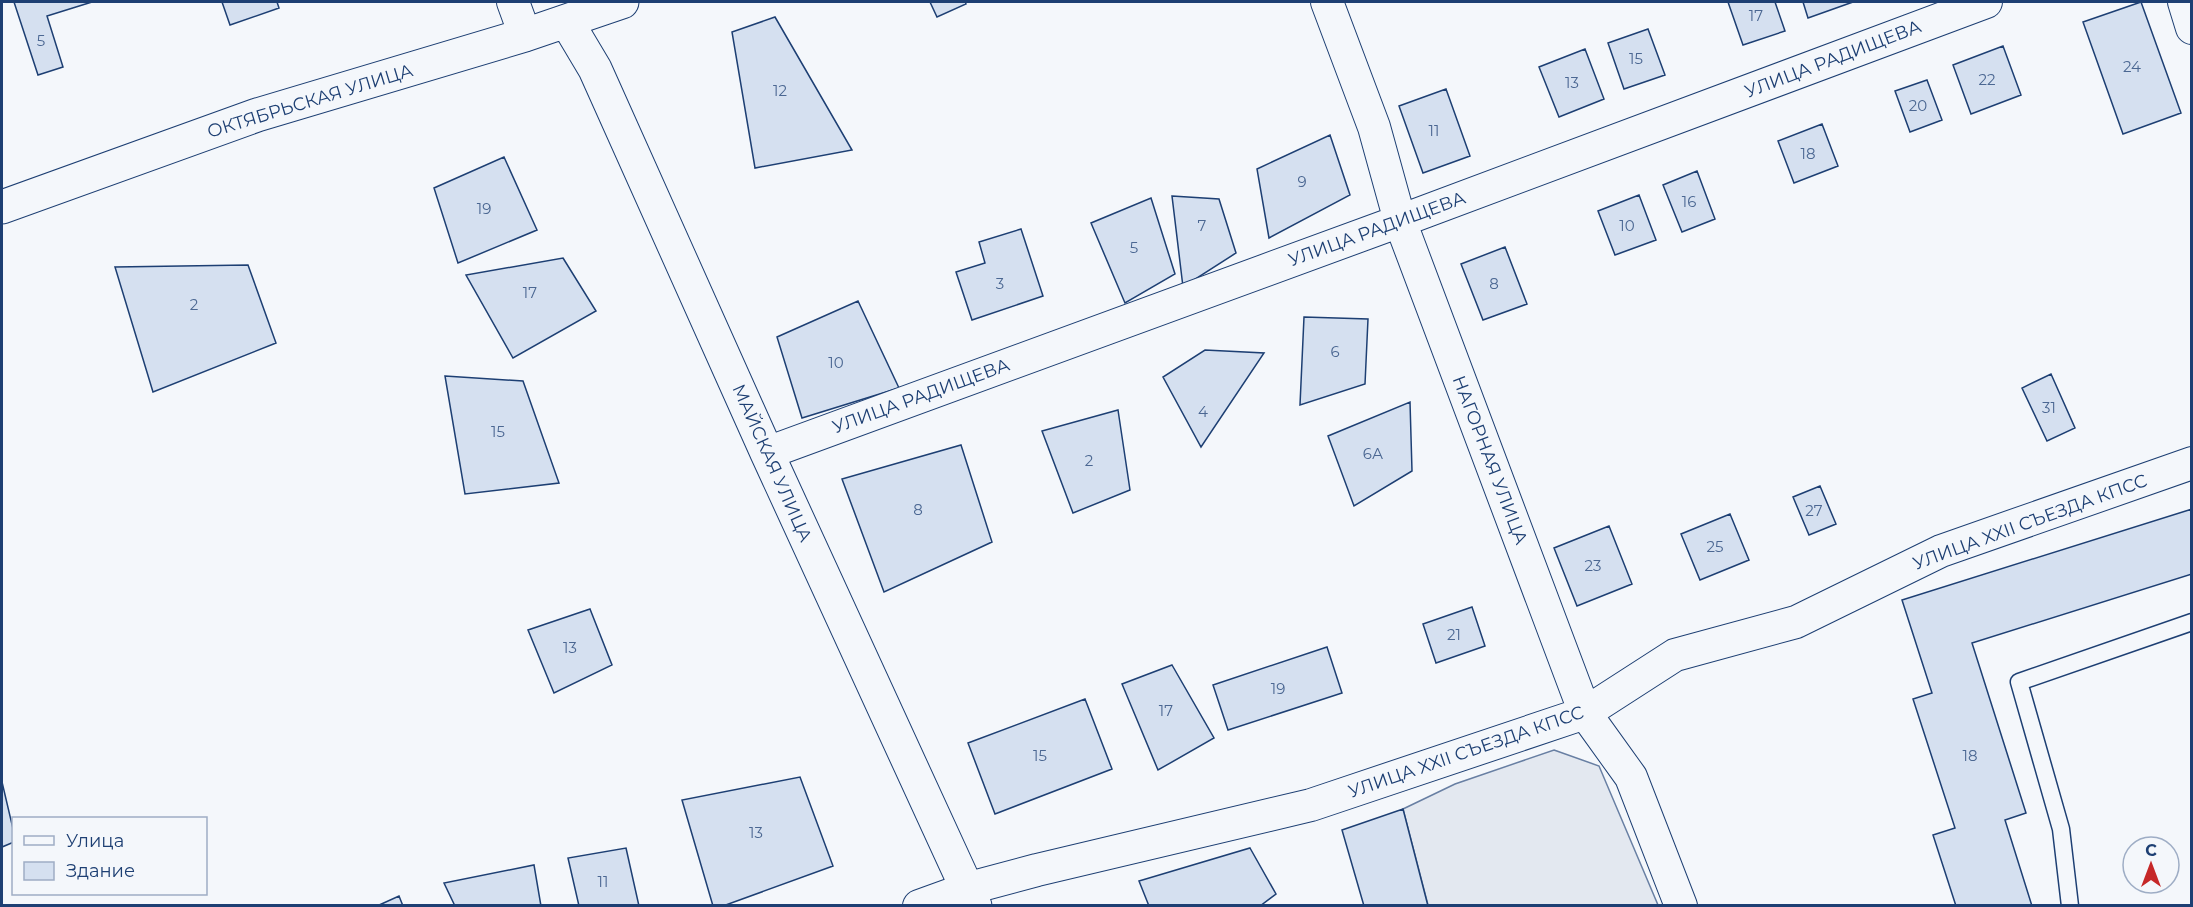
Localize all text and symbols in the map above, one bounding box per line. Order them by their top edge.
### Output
house number: 17 [1749,6,1763,25]
street label: УЛИЦА РАДИЩЕВА [1742,15,1925,103]
house number: 5 [37,31,45,50]
house number: 15 [1629,49,1643,68]
house number: 24 [2123,57,2141,76]
street label: ОКТЯБРЬСКАЯ УЛИЦА [205,59,416,143]
house number: 22 [1978,70,1996,89]
house number: 13 [1565,73,1579,92]
house number: 12 [773,81,787,100]
house number: 20 [1909,96,1927,115]
house number: 11 [1429,121,1439,140]
house number: 18 [1801,144,1816,163]
house number: 9 [1297,172,1307,191]
street label: УЛИЦА РАДИЩЕВА [1285,186,1469,271]
house number: 16 [1682,192,1696,211]
house number: 19 [477,199,491,218]
house number: 7 [1198,216,1207,235]
house number: 10 [1619,216,1635,235]
house number: 5 [1130,238,1138,257]
house number: 3 [996,274,1004,293]
house number: 8 [1489,274,1499,293]
house number: 17 [523,283,537,302]
house number: 2 [190,295,198,314]
house number: 6 [1330,342,1340,361]
house number: 10 [828,353,844,372]
street label: УЛИЦА РАДИЩЕВА [829,353,1013,438]
street label: НАГОРНАЯ УЛИЦА [1448,372,1533,548]
street label: МАЙСКАЯ УЛИЦА [727,381,817,546]
house number: 31 [2042,398,2056,417]
house number: 4 [1198,402,1208,421]
house number: 15 [491,422,505,441]
house number: 6А [1363,444,1383,463]
house number: 2 [1085,451,1093,470]
street label: УЛИЦА XXII СЪЕЗДА КПСС [1910,469,2150,575]
house number: 8 [913,500,923,519]
house number: 27 [1805,501,1823,520]
house number: 25 [1706,537,1724,556]
house number: 23 [1585,556,1601,575]
house number: 21 [1447,625,1461,644]
house number: 13 [563,638,577,657]
house number: 19 [1271,679,1285,698]
house number: 17 [1159,701,1173,720]
street label: УЛИЦА XXII СЪЕЗДА КПСС [1345,701,1587,803]
house number: 15 [1033,746,1047,765]
house number: 18 [1963,746,1978,765]
legend [12,817,207,895]
house number: 13 [749,823,763,842]
text: Улица [66,830,124,852]
north arrow [2121,835,2181,895]
text: С [2145,841,2157,860]
text: Здание [66,860,135,882]
house number: 11 [598,872,608,891]

